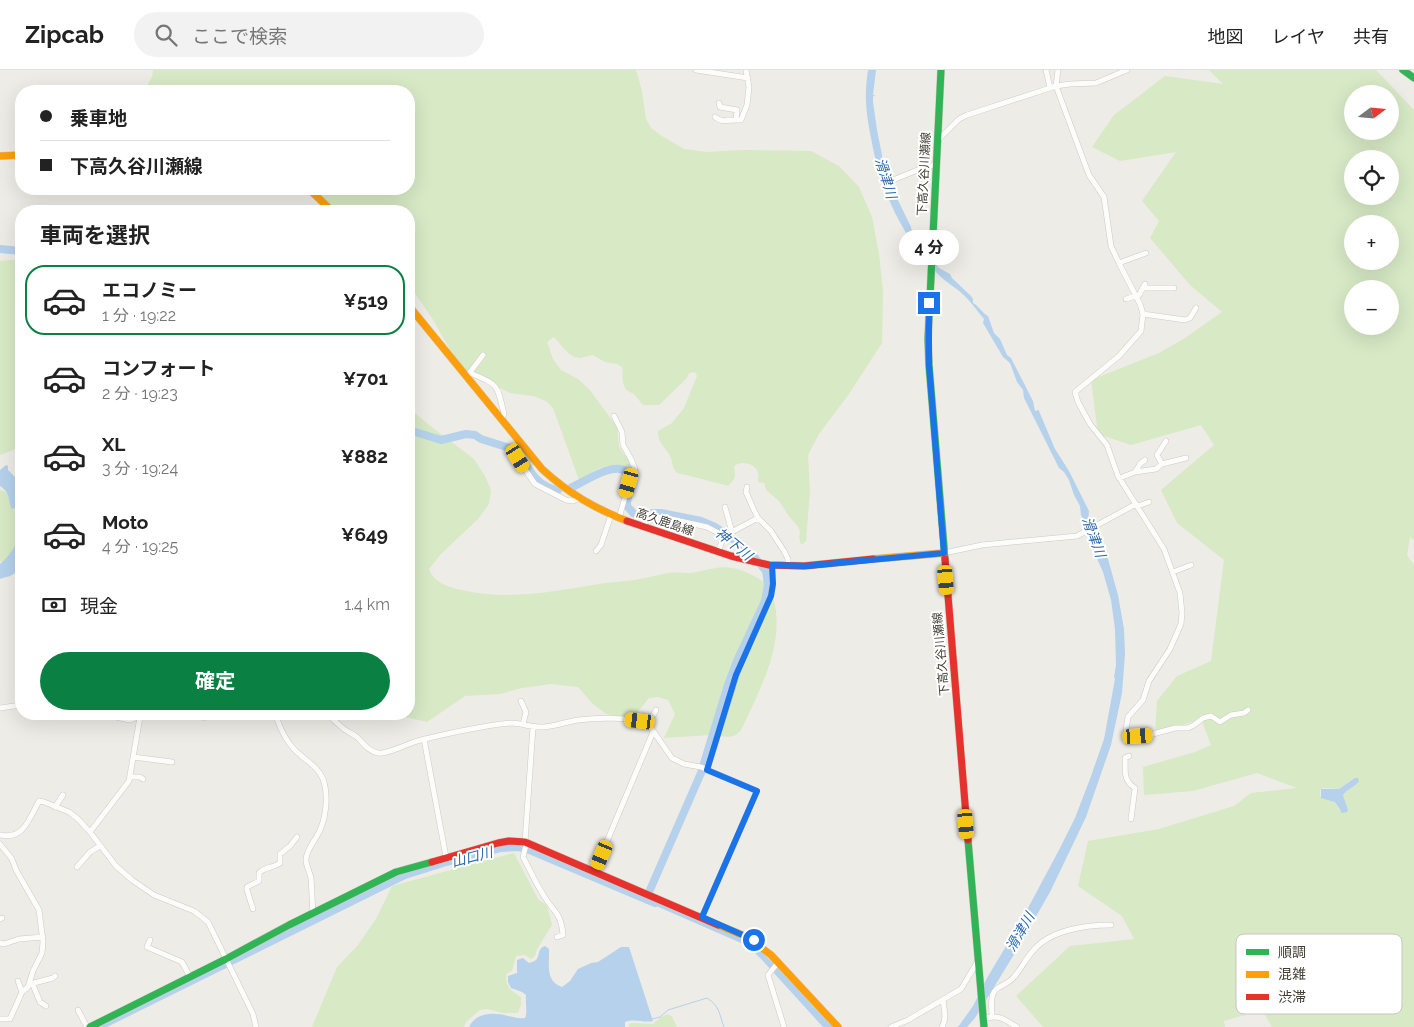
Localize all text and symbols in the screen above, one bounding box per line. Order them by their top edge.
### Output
search box [134,12,484,57]
text: Zipcab [25,20,104,49]
icon: search [152,21,180,49]
text: ここで検索 [192,25,287,47]
text: 地図 [1208,26,1244,47]
text: レイヤ [1272,26,1325,47]
text: 共有 [1353,26,1389,47]
north arrow [1344,85,1399,140]
map controls [1344,85,1399,335]
text: 乗車地 [70,107,127,129]
street label: 下高久谷川瀬線 [915,132,933,216]
button: locate [1344,150,1399,205]
text: 下高久谷川瀬線 [70,155,203,177]
water label: 滑津川 [872,156,900,202]
button: + [1344,215,1399,270]
text: 車両を選択 [40,222,150,248]
callout: 4 分 [899,230,959,266]
text: 4 分 [915,238,943,257]
icon: car [42,278,87,323]
text: エコノミー [102,279,197,301]
button: − [1344,280,1399,335]
text: ¥519 [343,289,388,311]
route end [918,292,940,314]
text: 1 分 · 19:22 [102,306,176,325]
icon: car [42,356,87,401]
text: コンフォート [102,357,215,379]
text: ¥701 [343,367,388,389]
text: 2 分 · 19:23 [102,384,178,403]
text: XL [102,433,125,455]
icon: car [42,434,87,479]
car [503,441,532,475]
text: ¥882 [341,445,388,467]
text: 3 分 · 19:24 [102,459,178,478]
car [617,467,640,499]
street label: 高久鹿島線 [634,506,696,538]
text: Moto [102,511,148,533]
icon: car [42,512,87,557]
water label: 滑津川 [1079,515,1109,561]
text: ¥649 [341,523,388,545]
water label: 神下川 [713,525,757,565]
text: 4 分 · 19:25 [102,537,178,556]
car [937,564,954,596]
icon: cash [40,591,68,619]
text: 現金 [80,595,118,617]
text: 1.4 km [344,595,390,614]
street label: 下高久谷川瀬線 [930,612,952,696]
button: 確定 [40,652,390,710]
car [624,712,655,730]
car [1122,728,1153,744]
car [957,808,974,840]
car [589,838,614,872]
water label: 山口川 [450,843,496,870]
water label: 滑津川 [1003,908,1038,954]
route start [743,929,765,951]
legend [1236,934,1402,1014]
text: 順調 [1278,944,1306,960]
text: 混雑 [1278,966,1306,982]
text: 渋滞 [1278,989,1306,1005]

